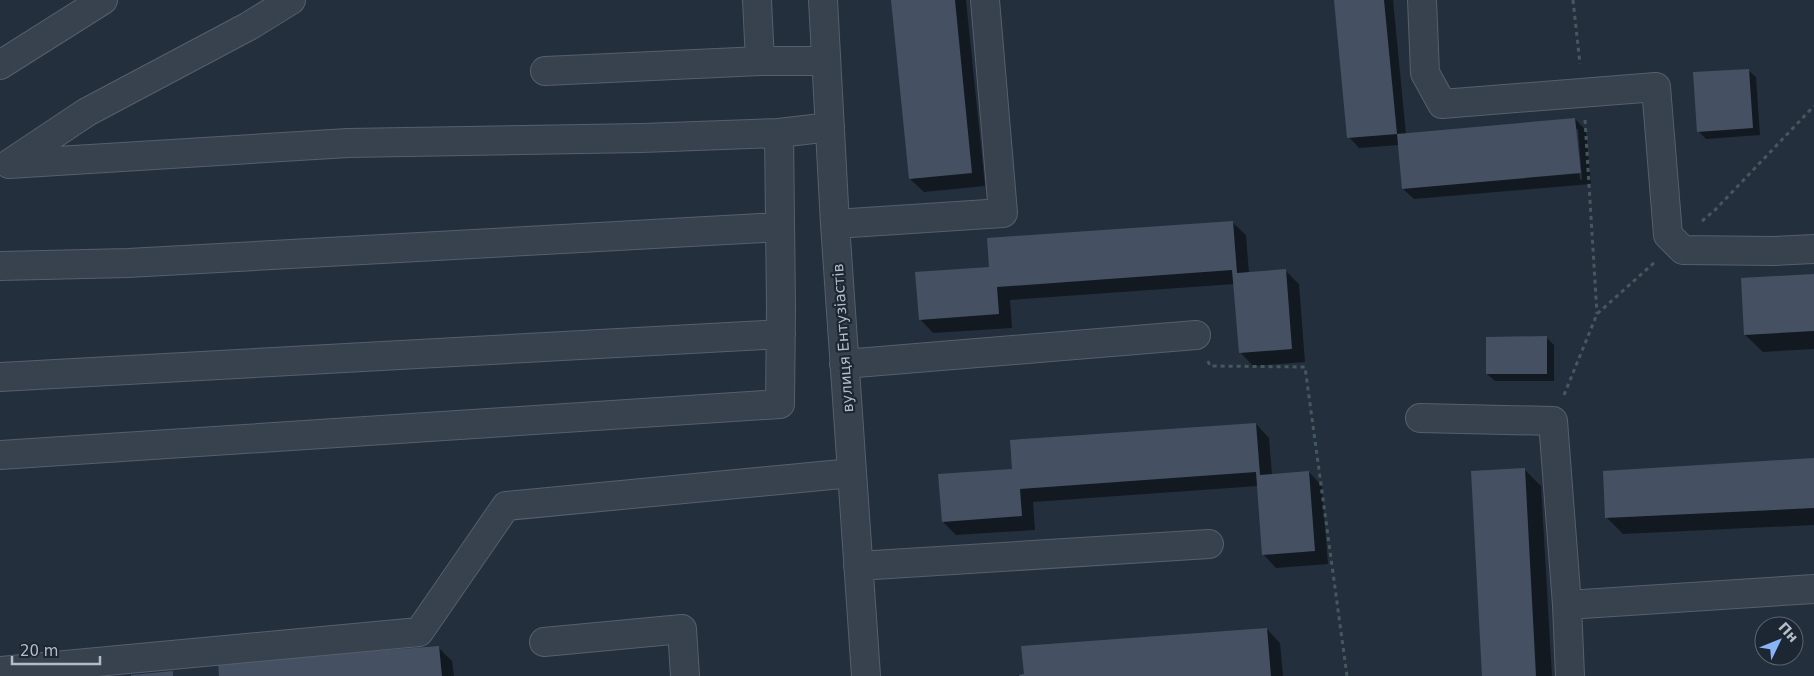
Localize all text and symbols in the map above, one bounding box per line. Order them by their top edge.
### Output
street label: вулиця Ентузіастів [829,263,857,413]
north arrow [1754,616,1804,666]
text: Пн [1775,619,1802,645]
scale bar [12,634,100,666]
text: 20 m [20,642,58,660]

